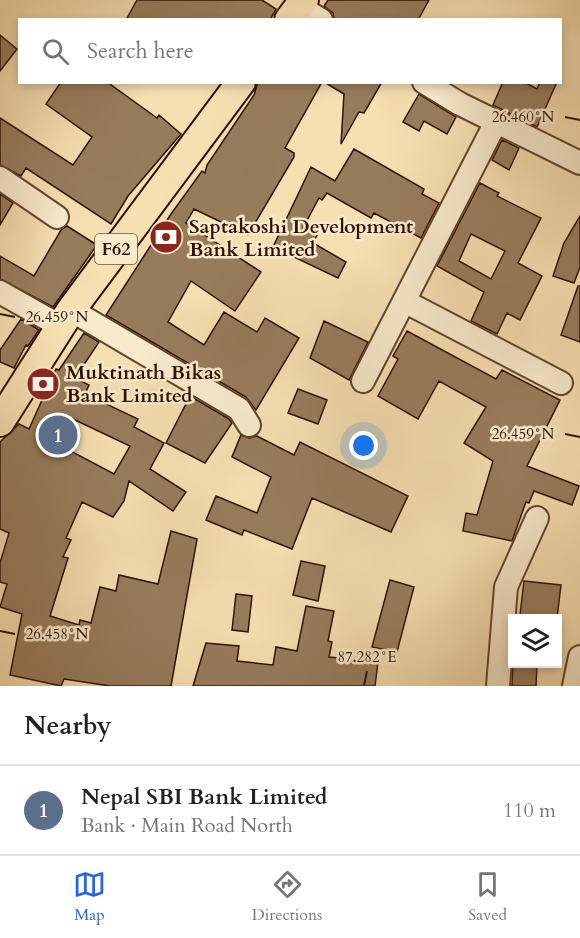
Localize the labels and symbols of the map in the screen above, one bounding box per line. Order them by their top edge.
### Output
text: 26.460°N [492,107,555,127]
place label: Saptakoshi Development Bank Limited [189,213,413,263]
bank icon: Saptakoshi Development Bank Limited [148,219,184,255]
road number: F62 [95,234,137,264]
text: 26.459°N [26,307,89,327]
place label: Muktinath Bikas Bank Limited [66,359,221,409]
bank icon: Muktinath Bikas Bank Limited [25,366,61,402]
pin: 1 [38,412,78,458]
text: 26.459°N [492,424,555,444]
your location [349,431,378,460]
text: 26.458°N [26,624,89,644]
text: 87.282°E [337,647,397,667]

